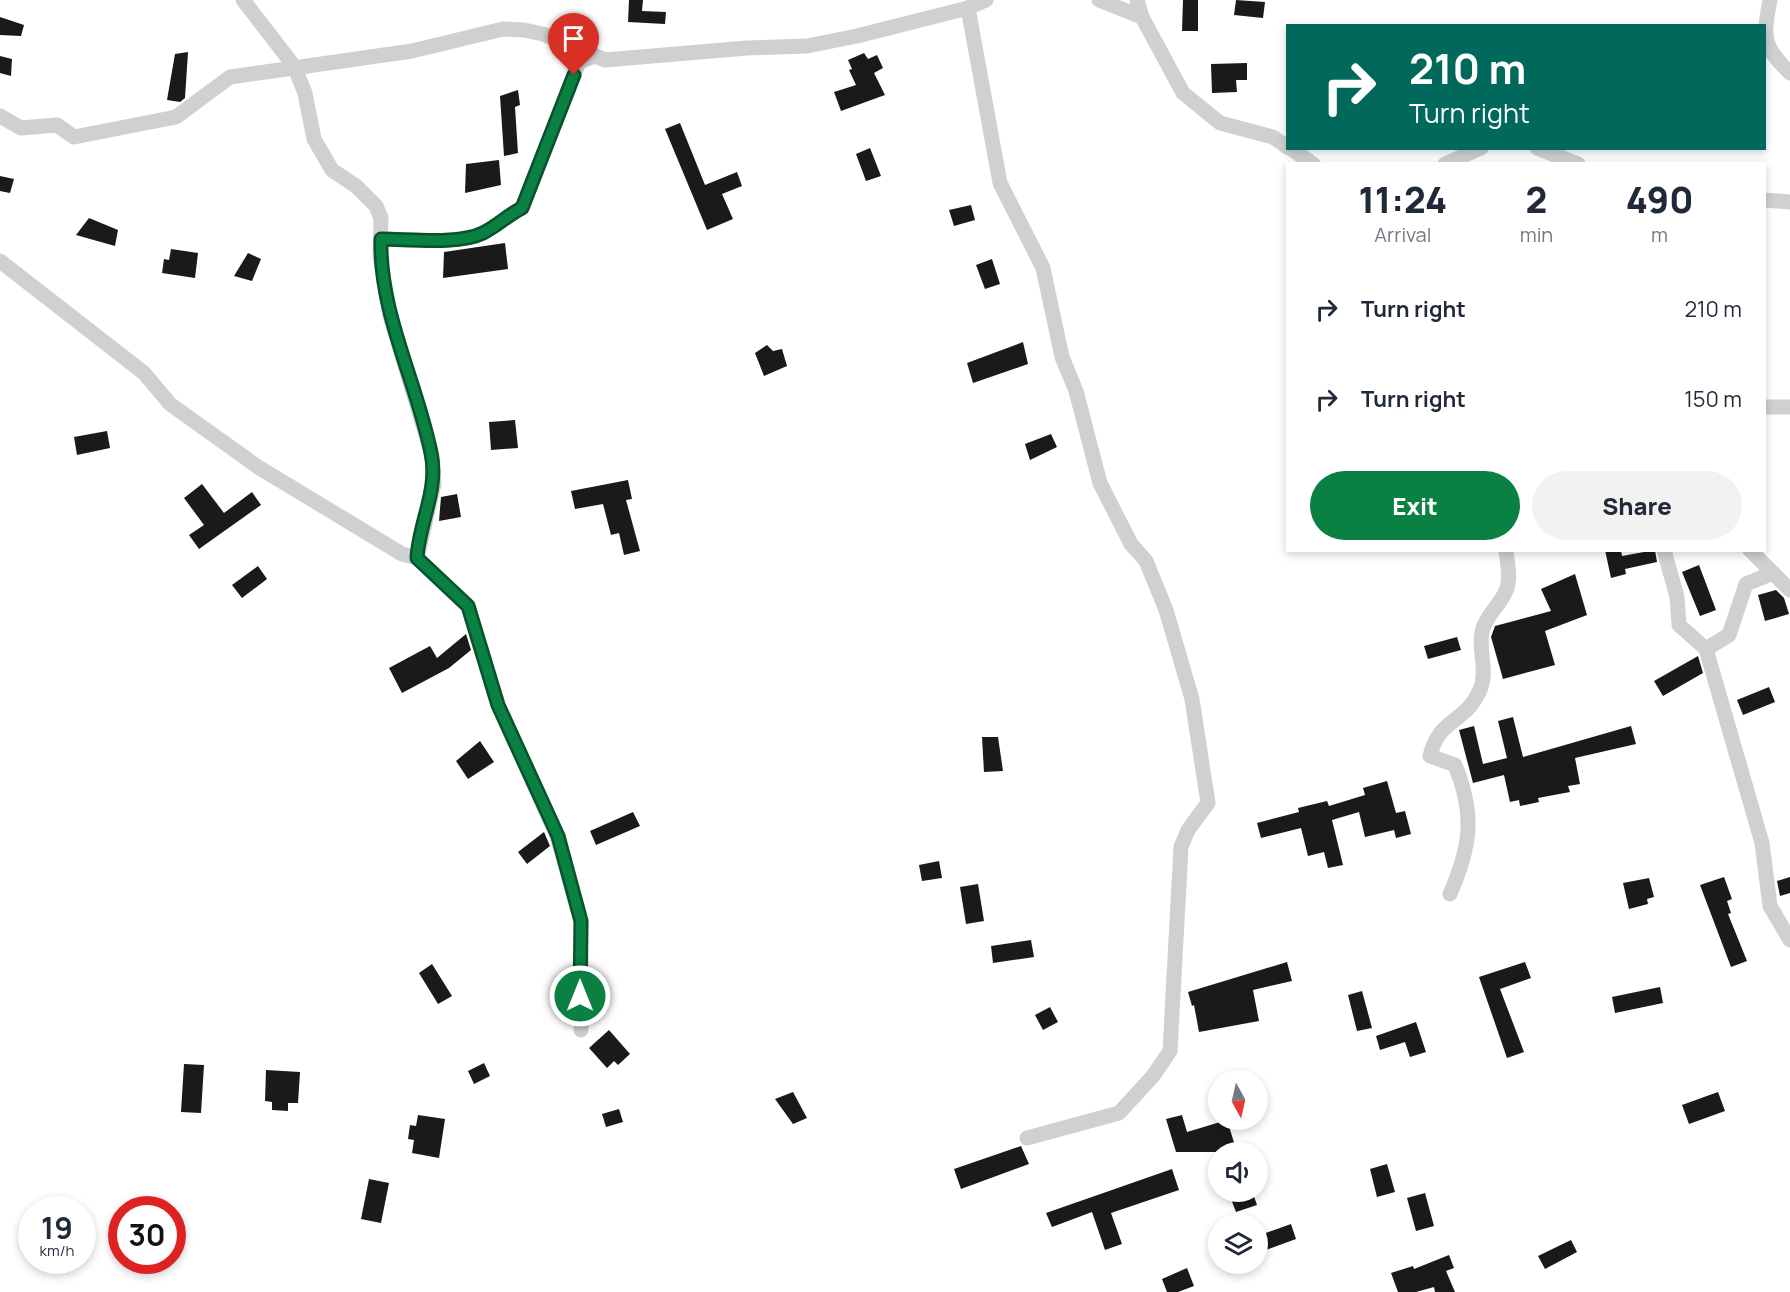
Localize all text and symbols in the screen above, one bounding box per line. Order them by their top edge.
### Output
pin [548,13,599,75]
icon: arrive [557,22,590,55]
text: 210 m [1409,39,1526,97]
icon: right [1310,48,1388,126]
text: Turn right [1409,94,1530,131]
text: 11:24 [1359,175,1447,224]
text: 2 [1526,175,1547,224]
text: 490 [1626,175,1693,224]
text: Arrival [1374,221,1431,248]
text: min [1520,221,1553,248]
text: m [1651,221,1668,248]
icon: right [1310,293,1343,326]
text: Turn right [1361,294,1466,324]
text: 210 m [1684,294,1742,324]
icon: right [1310,383,1343,416]
text: Turn right [1361,384,1466,414]
text: 150 m [1684,384,1742,414]
button: Exit [1310,471,1520,540]
button: Share [1532,471,1742,540]
position arrow [548,964,612,1028]
north arrow [1208,1070,1268,1130]
map controls [1208,1070,1268,1274]
button: sound [1208,1142,1268,1202]
speed limit sign: 30 [108,1196,186,1274]
text: 19 [41,1207,73,1248]
button: layers [1208,1214,1268,1274]
text: km/h [40,1240,74,1261]

